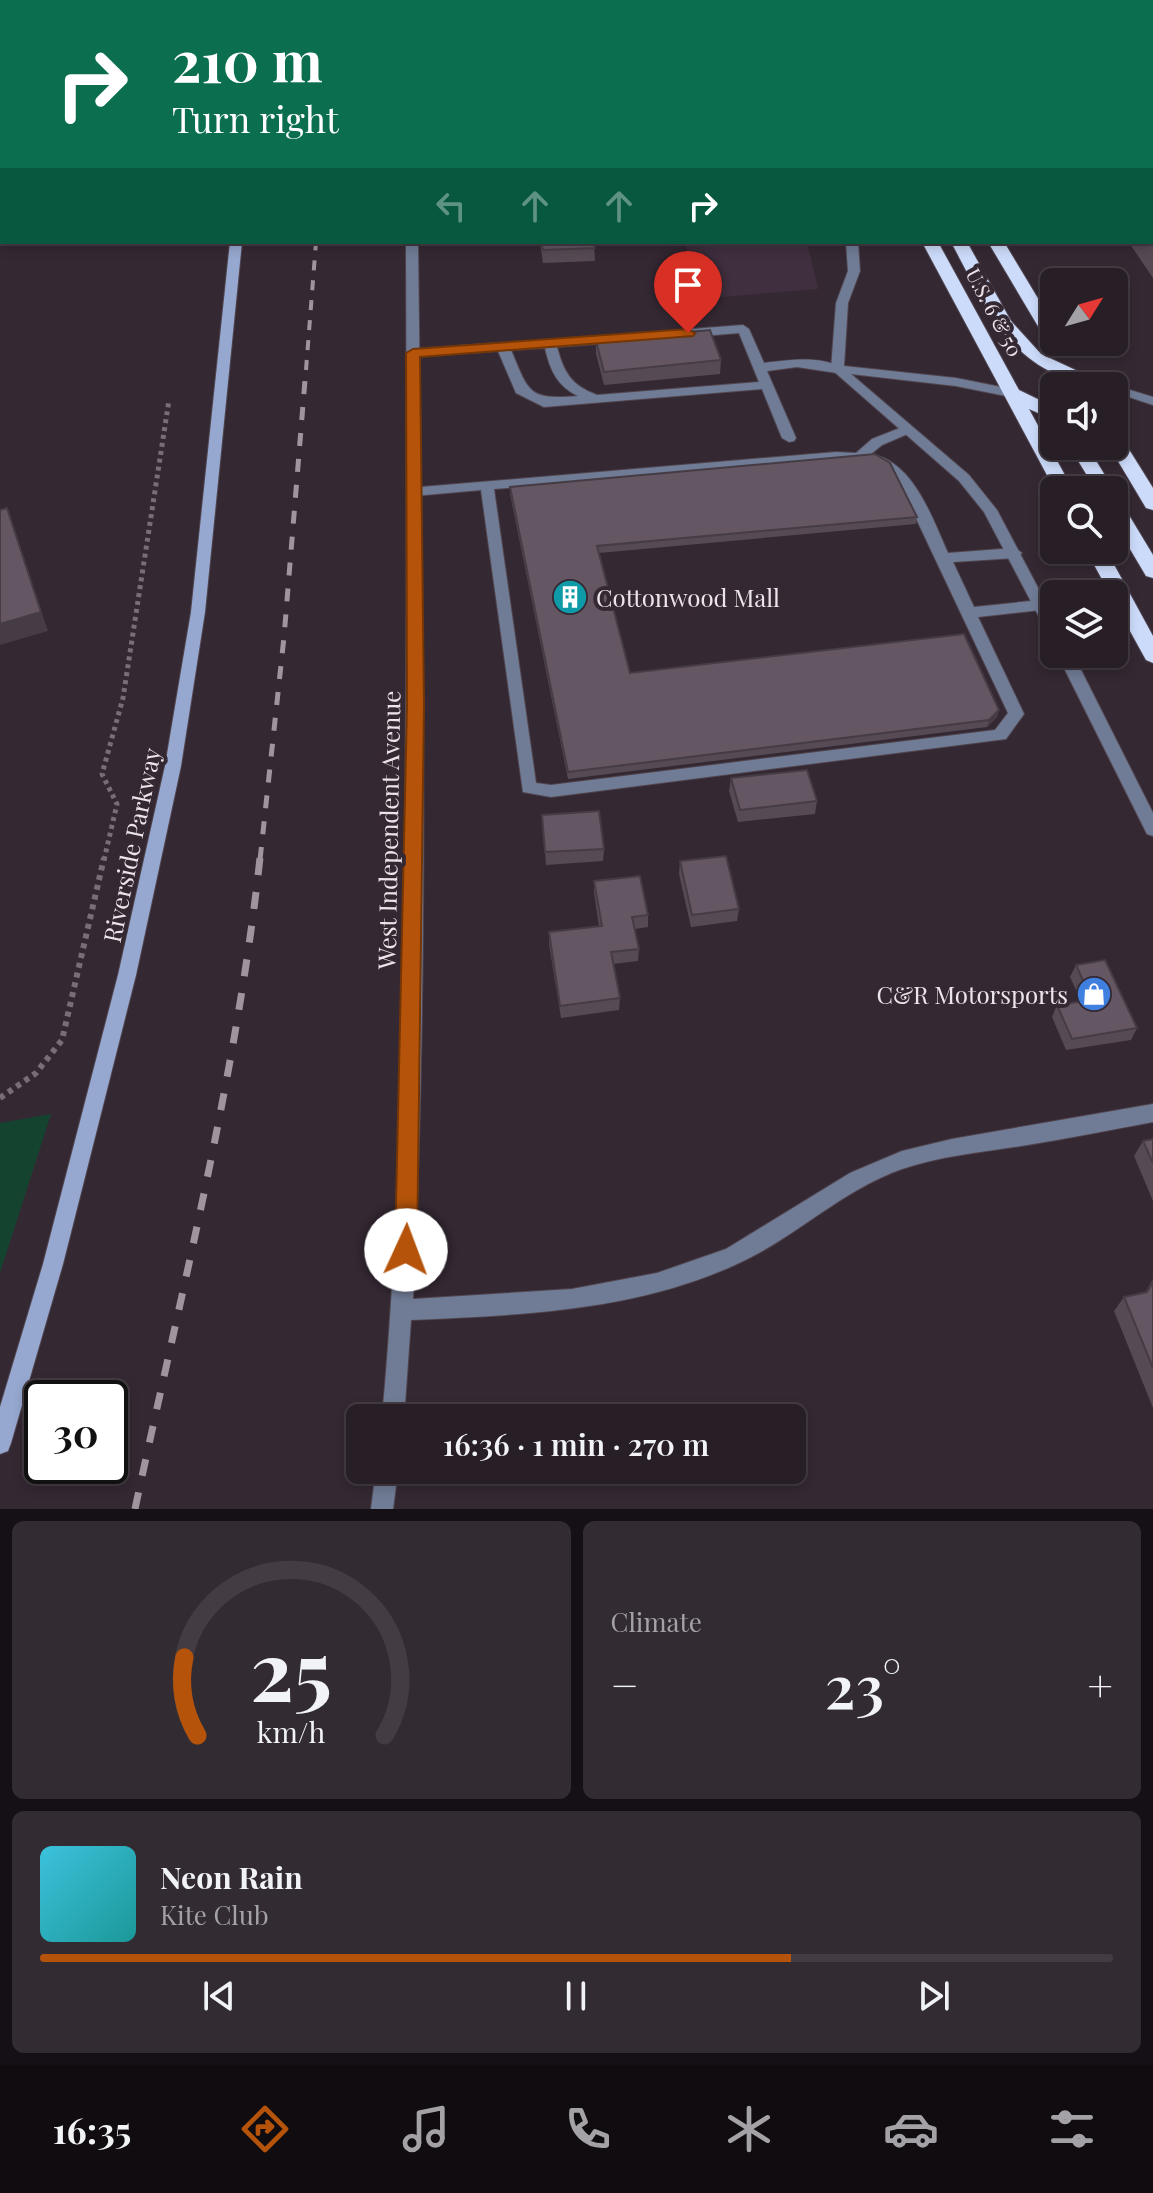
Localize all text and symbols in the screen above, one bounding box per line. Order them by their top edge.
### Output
text: 210 m [172,22,323,97]
icon: right [40,32,144,136]
text: Turn right [172,94,339,142]
icon: left [429,184,473,228]
icon: ahead [513,184,557,228]
icon: ahead [597,184,641,228]
icon: right [681,184,725,228]
pin [654,251,722,333]
icon: arrive [666,263,710,307]
street label: U.S. 6 & 50 [960,263,1030,361]
north arrow [1040,268,1128,356]
map controls [1040,268,1128,668]
button: sound [1040,372,1128,460]
button: search [1040,476,1128,564]
building icon: Cottonwood Mall [551,578,589,616]
button: layers [1040,580,1128,668]
place label: Cottonwood Mall [596,581,780,613]
street label: West Independent Avenue [370,690,406,971]
street label: Riverside Parkway [95,745,167,945]
shop icon: C&R Motorsports [1075,975,1113,1013]
place label: C&R Motorsports [876,978,1068,1010]
position arrow [364,1208,448,1292]
speed limit sign: 30 [24,1380,128,1484]
text: 16:36 · 1 min · 270 m [443,1424,709,1464]
text: Climate [611,1604,702,1639]
text: 25 [250,1612,332,1723]
text: 23° [825,1644,901,1724]
text: − [611,1654,639,1713]
text: + [1087,1654,1113,1713]
text: km/h [257,1712,326,1750]
text: Neon Rain [160,1857,303,1897]
text: Kite Club [160,1897,269,1932]
icon: previous [197,1974,241,2018]
icon: pause [554,1974,598,2018]
icon: next [912,1974,956,2018]
icon: directions [237,2101,293,2157]
icon: music [398,2101,454,2157]
icon: phone [560,2101,616,2157]
icon: climate [721,2101,777,2157]
icon: car [883,2101,939,2157]
icon: filters [1044,2101,1100,2157]
text: 16:35 [53,2105,131,2153]

